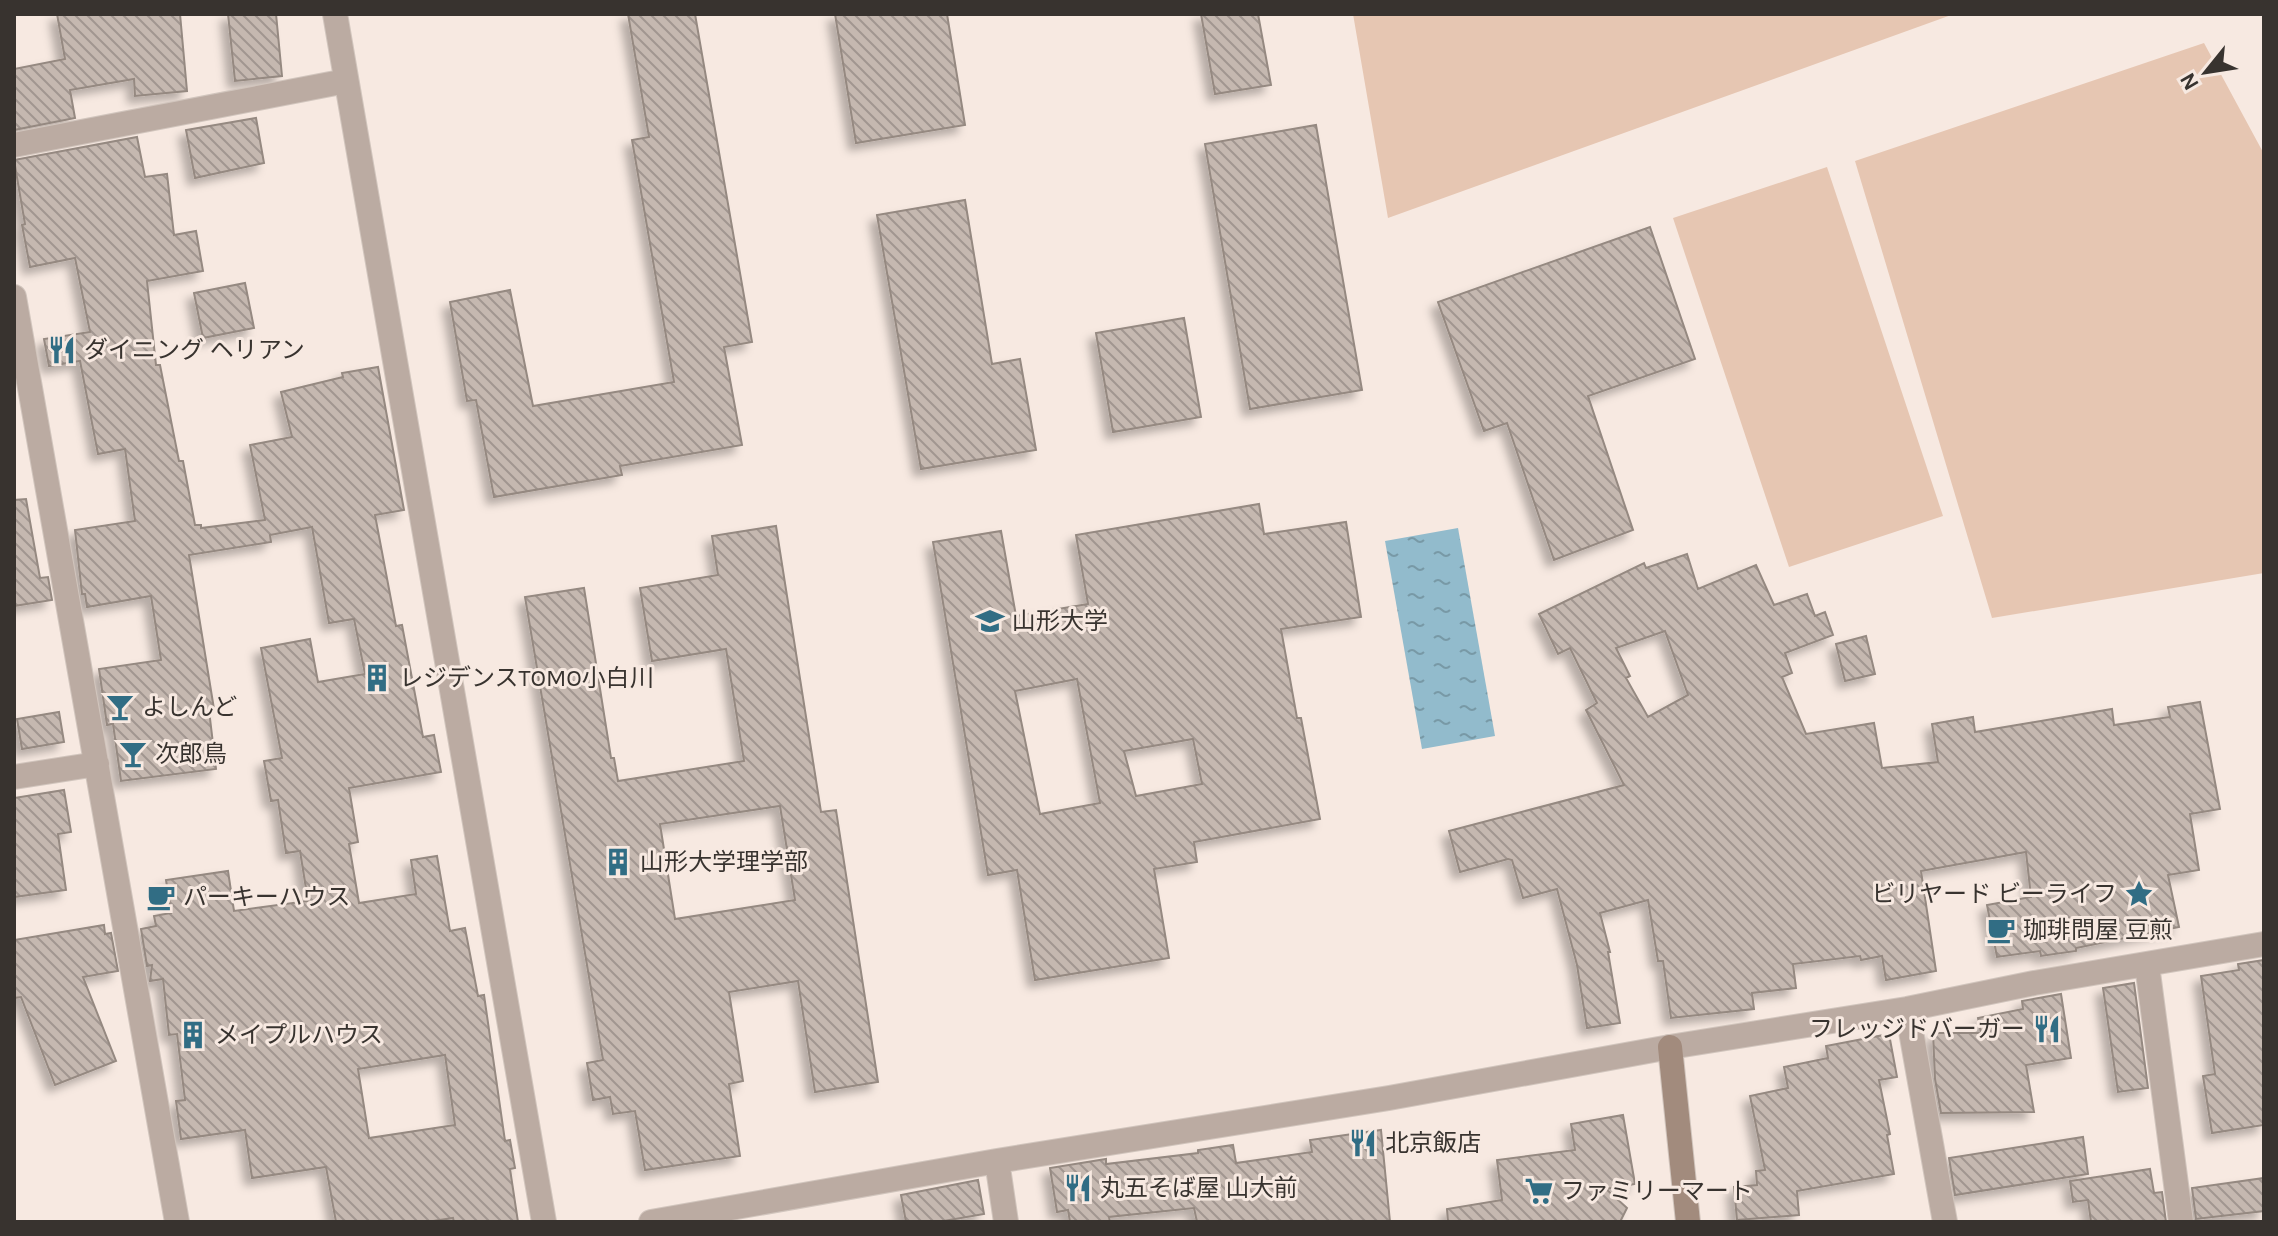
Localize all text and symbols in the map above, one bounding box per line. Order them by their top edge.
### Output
north arrow [2166,32,2246,112]
text: N [2174,68,2205,95]
restaurant icon: ダイニング ヘリアン [47,335,77,365]
place label: ダイニング ヘリアン [84,336,305,364]
school or university icon: 山形大学 [975,606,1005,636]
place label: 山形大学 [1012,607,1108,635]
building icon: レジデンスTOMO小白川 [362,663,392,693]
place label: レジデンスTOMO小白川 [399,664,654,692]
bar icon: よしんど [105,692,135,722]
place label: よしんど [142,693,237,721]
bar icon: 次郎鳥 [118,739,148,769]
place label: 次郎鳥 [155,740,227,768]
building icon: 山形大学理学部 [603,847,633,877]
place label: 山形大学理学部 [640,848,808,876]
place icon: ビリヤード ビーライフ [2124,879,2154,909]
place label: ビリヤード ビーライフ [1871,880,2117,908]
cafe icon: パーキーハウス [146,882,176,912]
place label: パーキーハウス [183,883,351,911]
cafe icon: 珈琲問屋 豆煎 [1986,915,2016,945]
place label: 珈琲問屋 豆煎 [2023,916,2173,944]
restaurant icon: フレッジドバーガー [2032,1014,2062,1044]
place label: フレッジドバーガー [1809,1015,2025,1043]
building icon: メイプルハウス [178,1020,208,1050]
place label: メイプルハウス [215,1021,383,1049]
restaurant icon: 北京飯店 [1348,1128,1378,1158]
place label: 北京飯店 [1385,1129,1481,1157]
restaurant icon: 丸五そば屋 山大前 [1063,1173,1093,1203]
place label: 丸五そば屋 山大前 [1100,1174,1298,1202]
supermarket icon: ファミリーマート [1524,1176,1554,1206]
place label: ファミリーマート [1561,1177,1753,1205]

